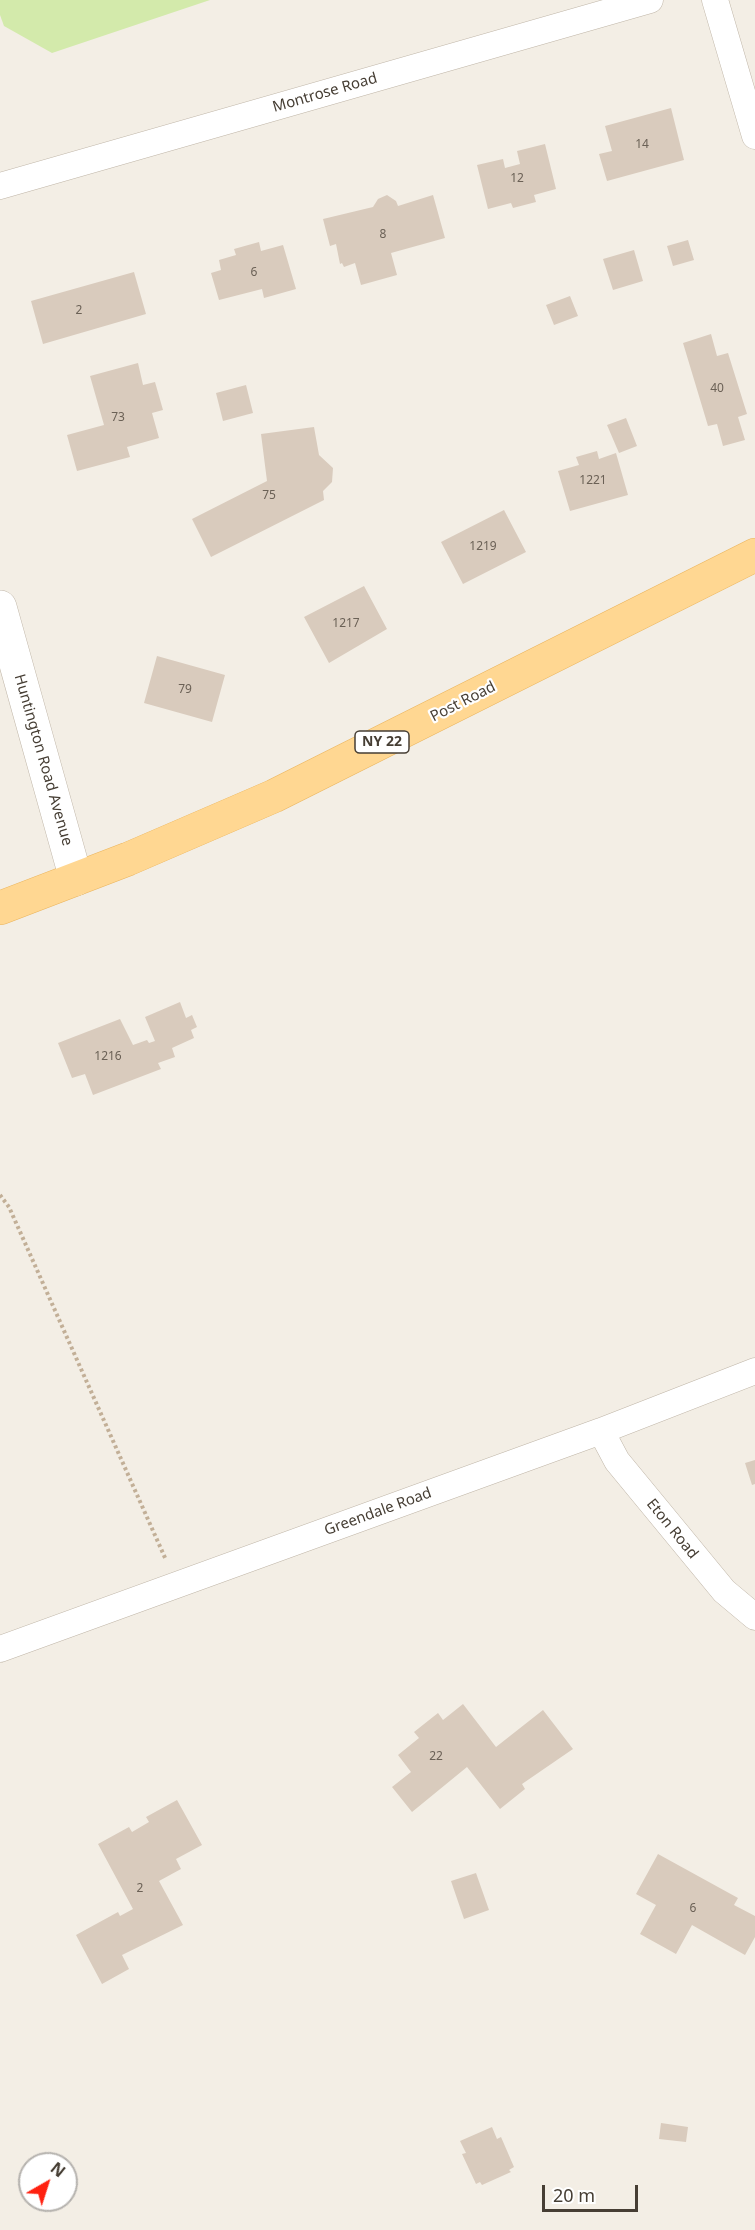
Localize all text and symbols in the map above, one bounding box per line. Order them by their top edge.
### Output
street label: Montrose Road [271,69,379,117]
house number: 14 [635,138,649,152]
house number: 12 [510,172,524,186]
house number: 8 [380,228,386,242]
house number: 6 [251,266,257,280]
house number: 2 [76,304,82,318]
house number: 40 [710,382,724,396]
house number: 73 [111,411,125,425]
house number: 1221 [579,474,607,488]
house number: 75 [262,489,276,503]
house number: 1219 [469,540,497,554]
house number: 1217 [332,617,360,631]
street label: Huntington Road Avenue [10,672,76,848]
street label: Post Road [427,678,499,726]
house number: 79 [178,683,192,697]
road number: NY 22 [355,731,409,753]
house number: 1216 [94,1050,122,1064]
street label: Greendale Road [322,1484,434,1540]
street label: Eton Road [642,1495,702,1563]
house number: 22 [429,1750,443,1764]
house number: 2 [137,1882,143,1896]
house number: 6 [690,1902,696,1916]
north arrow [18,2152,78,2212]
text: N [46,2157,70,2182]
scale bar [545,2173,641,2211]
text: 20 m [553,2183,595,2207]

